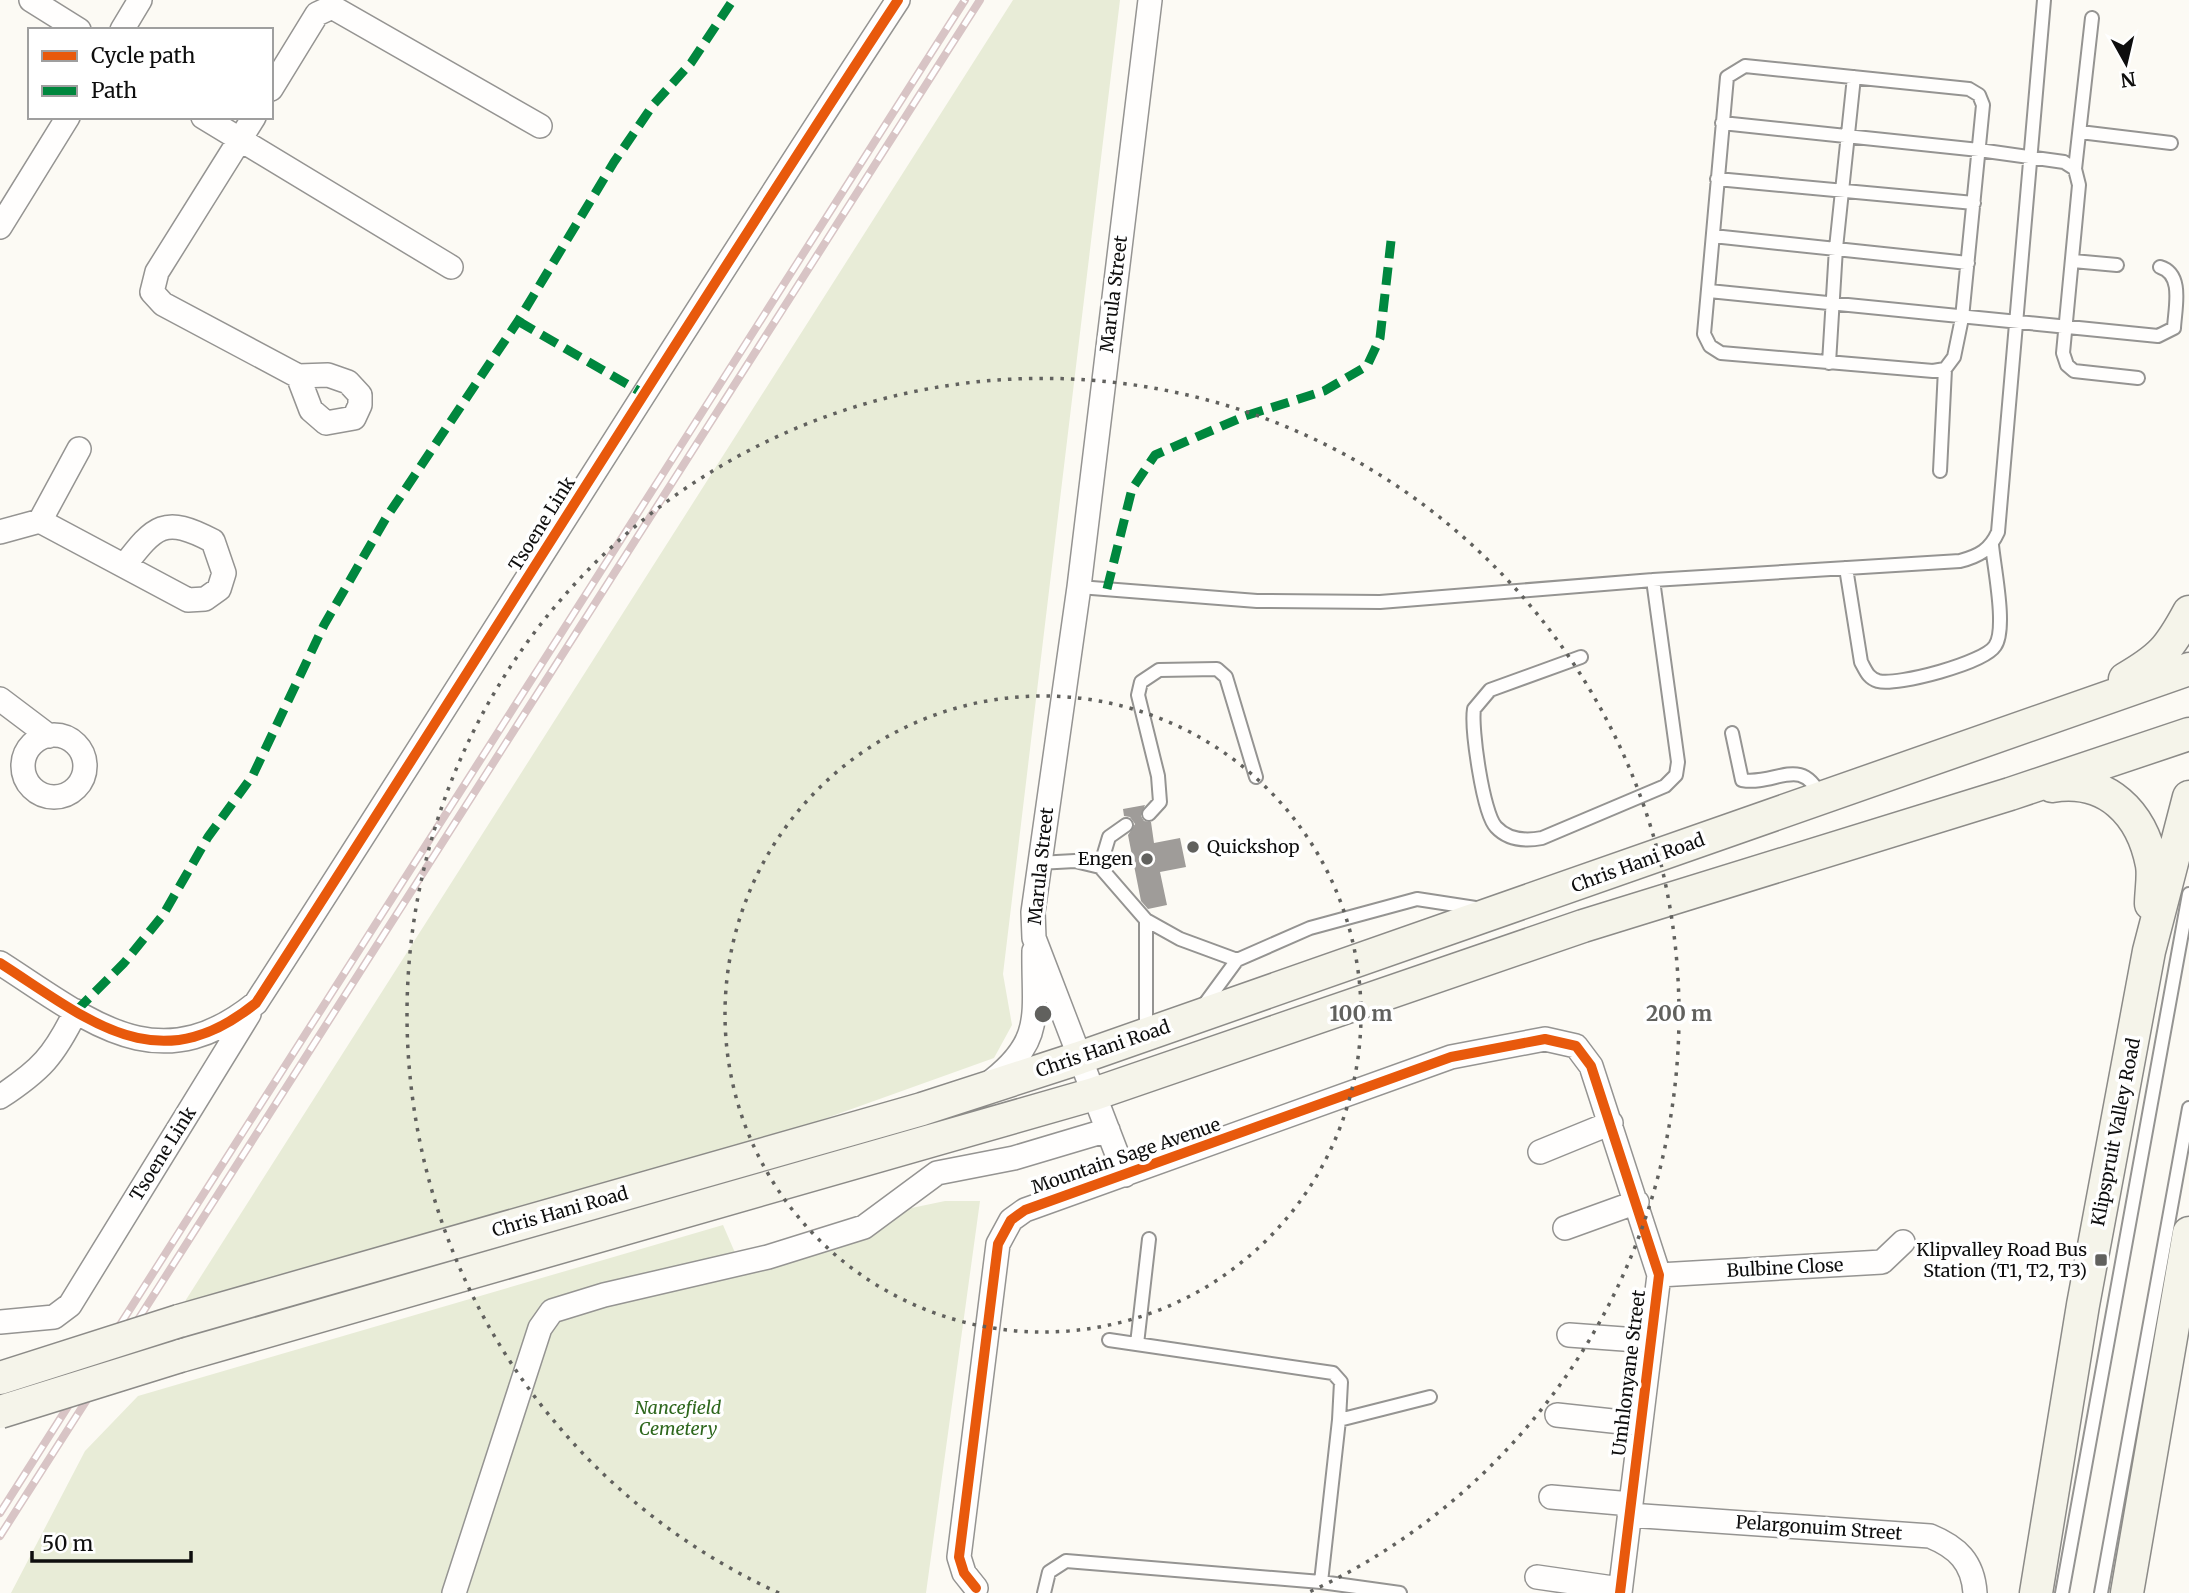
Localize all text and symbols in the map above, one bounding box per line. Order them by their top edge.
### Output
legend [28,28,273,119]
north arrow [2091,28,2161,98]
text: Cycle path [91,42,195,69]
text: N [2119,67,2137,93]
text: Path [91,77,137,104]
street label: Marula Street [1095,234,1132,354]
street label: Tsoene Link [503,472,580,575]
street label: Marula Street [1023,806,1058,926]
street label: Chris Hani Road [1568,828,1708,897]
place label: Quickshop [1207,835,1300,858]
marker: Quickshop [1185,839,1201,855]
place label: Engen [1078,847,1133,870]
marker: Engen [1139,851,1155,867]
text: 100 m [1330,1000,1392,1027]
text: 200 m [1646,1000,1712,1027]
centre of rings [1031,1002,1055,1026]
street label: Chris Hani Road [1033,1015,1173,1082]
street label: Klipspruit Valley Road [2086,1036,2145,1228]
street label: Tsoene Link [124,1102,201,1205]
street label: Mountain Sage Avenue [1028,1112,1223,1199]
street label: Chris Hani Road [489,1181,631,1242]
place label: Klipvalley Road Bus Station (T1, T2, T3) [1916,1238,2087,1282]
marker: Klipvalley Road Bus Station (T1, T2, T3) [2093,1252,2109,1268]
street label: Bulbine Close [1726,1253,1844,1282]
street label: Umhlonyane Street [1607,1289,1650,1457]
park label: Nancefield Cemetery [635,1396,722,1440]
street label: Pelargonuim Street [1735,1510,1903,1545]
scale bar [32,1520,191,1564]
text: 50 m [42,1530,93,1557]

